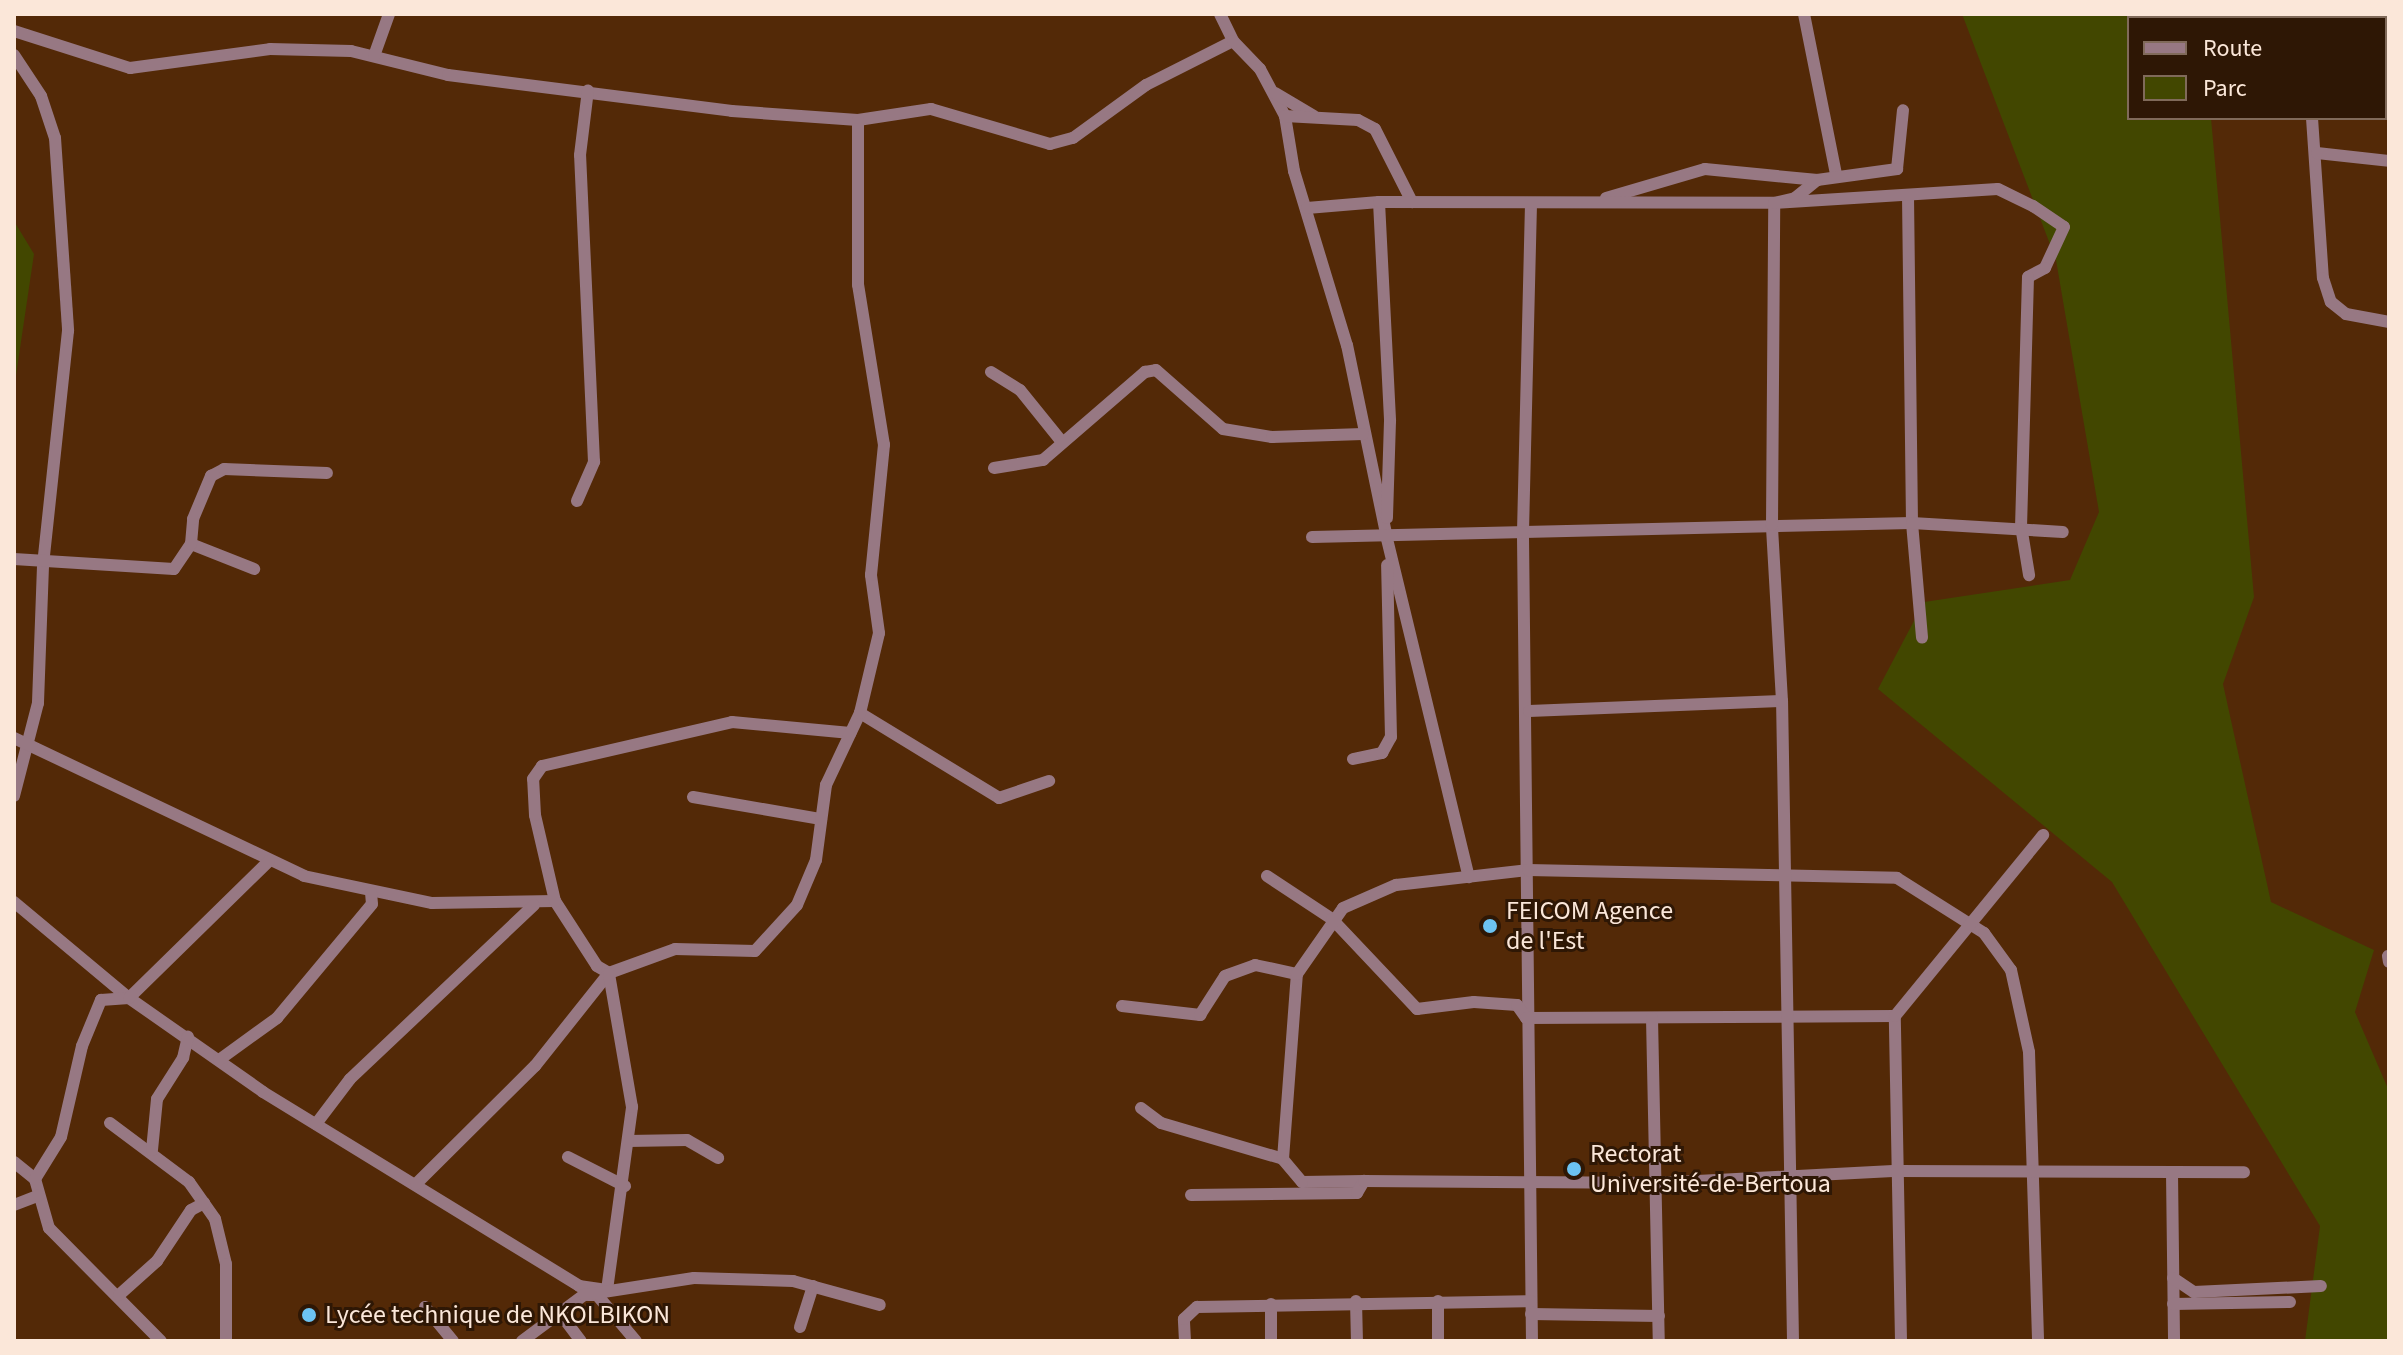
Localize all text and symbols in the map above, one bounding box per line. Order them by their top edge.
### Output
legend [2127,16,2387,120]
text: Route [2203,31,2262,66]
text: Parc [2203,71,2247,106]
place label: FEICOM Agence de l'Est [1506,895,1673,956]
marker: FEICOM Agence de l'Est [1481,917,1499,935]
place label: Rectorat Université-de-Bertoua [1590,1138,1831,1200]
marker: Rectorat Université-de-Bertoua [1565,1160,1583,1178]
place label: Lycée technique de NKOLBIKON [325,1299,670,1331]
marker: Lycée technique de NKOLBIKON [300,1306,318,1324]

